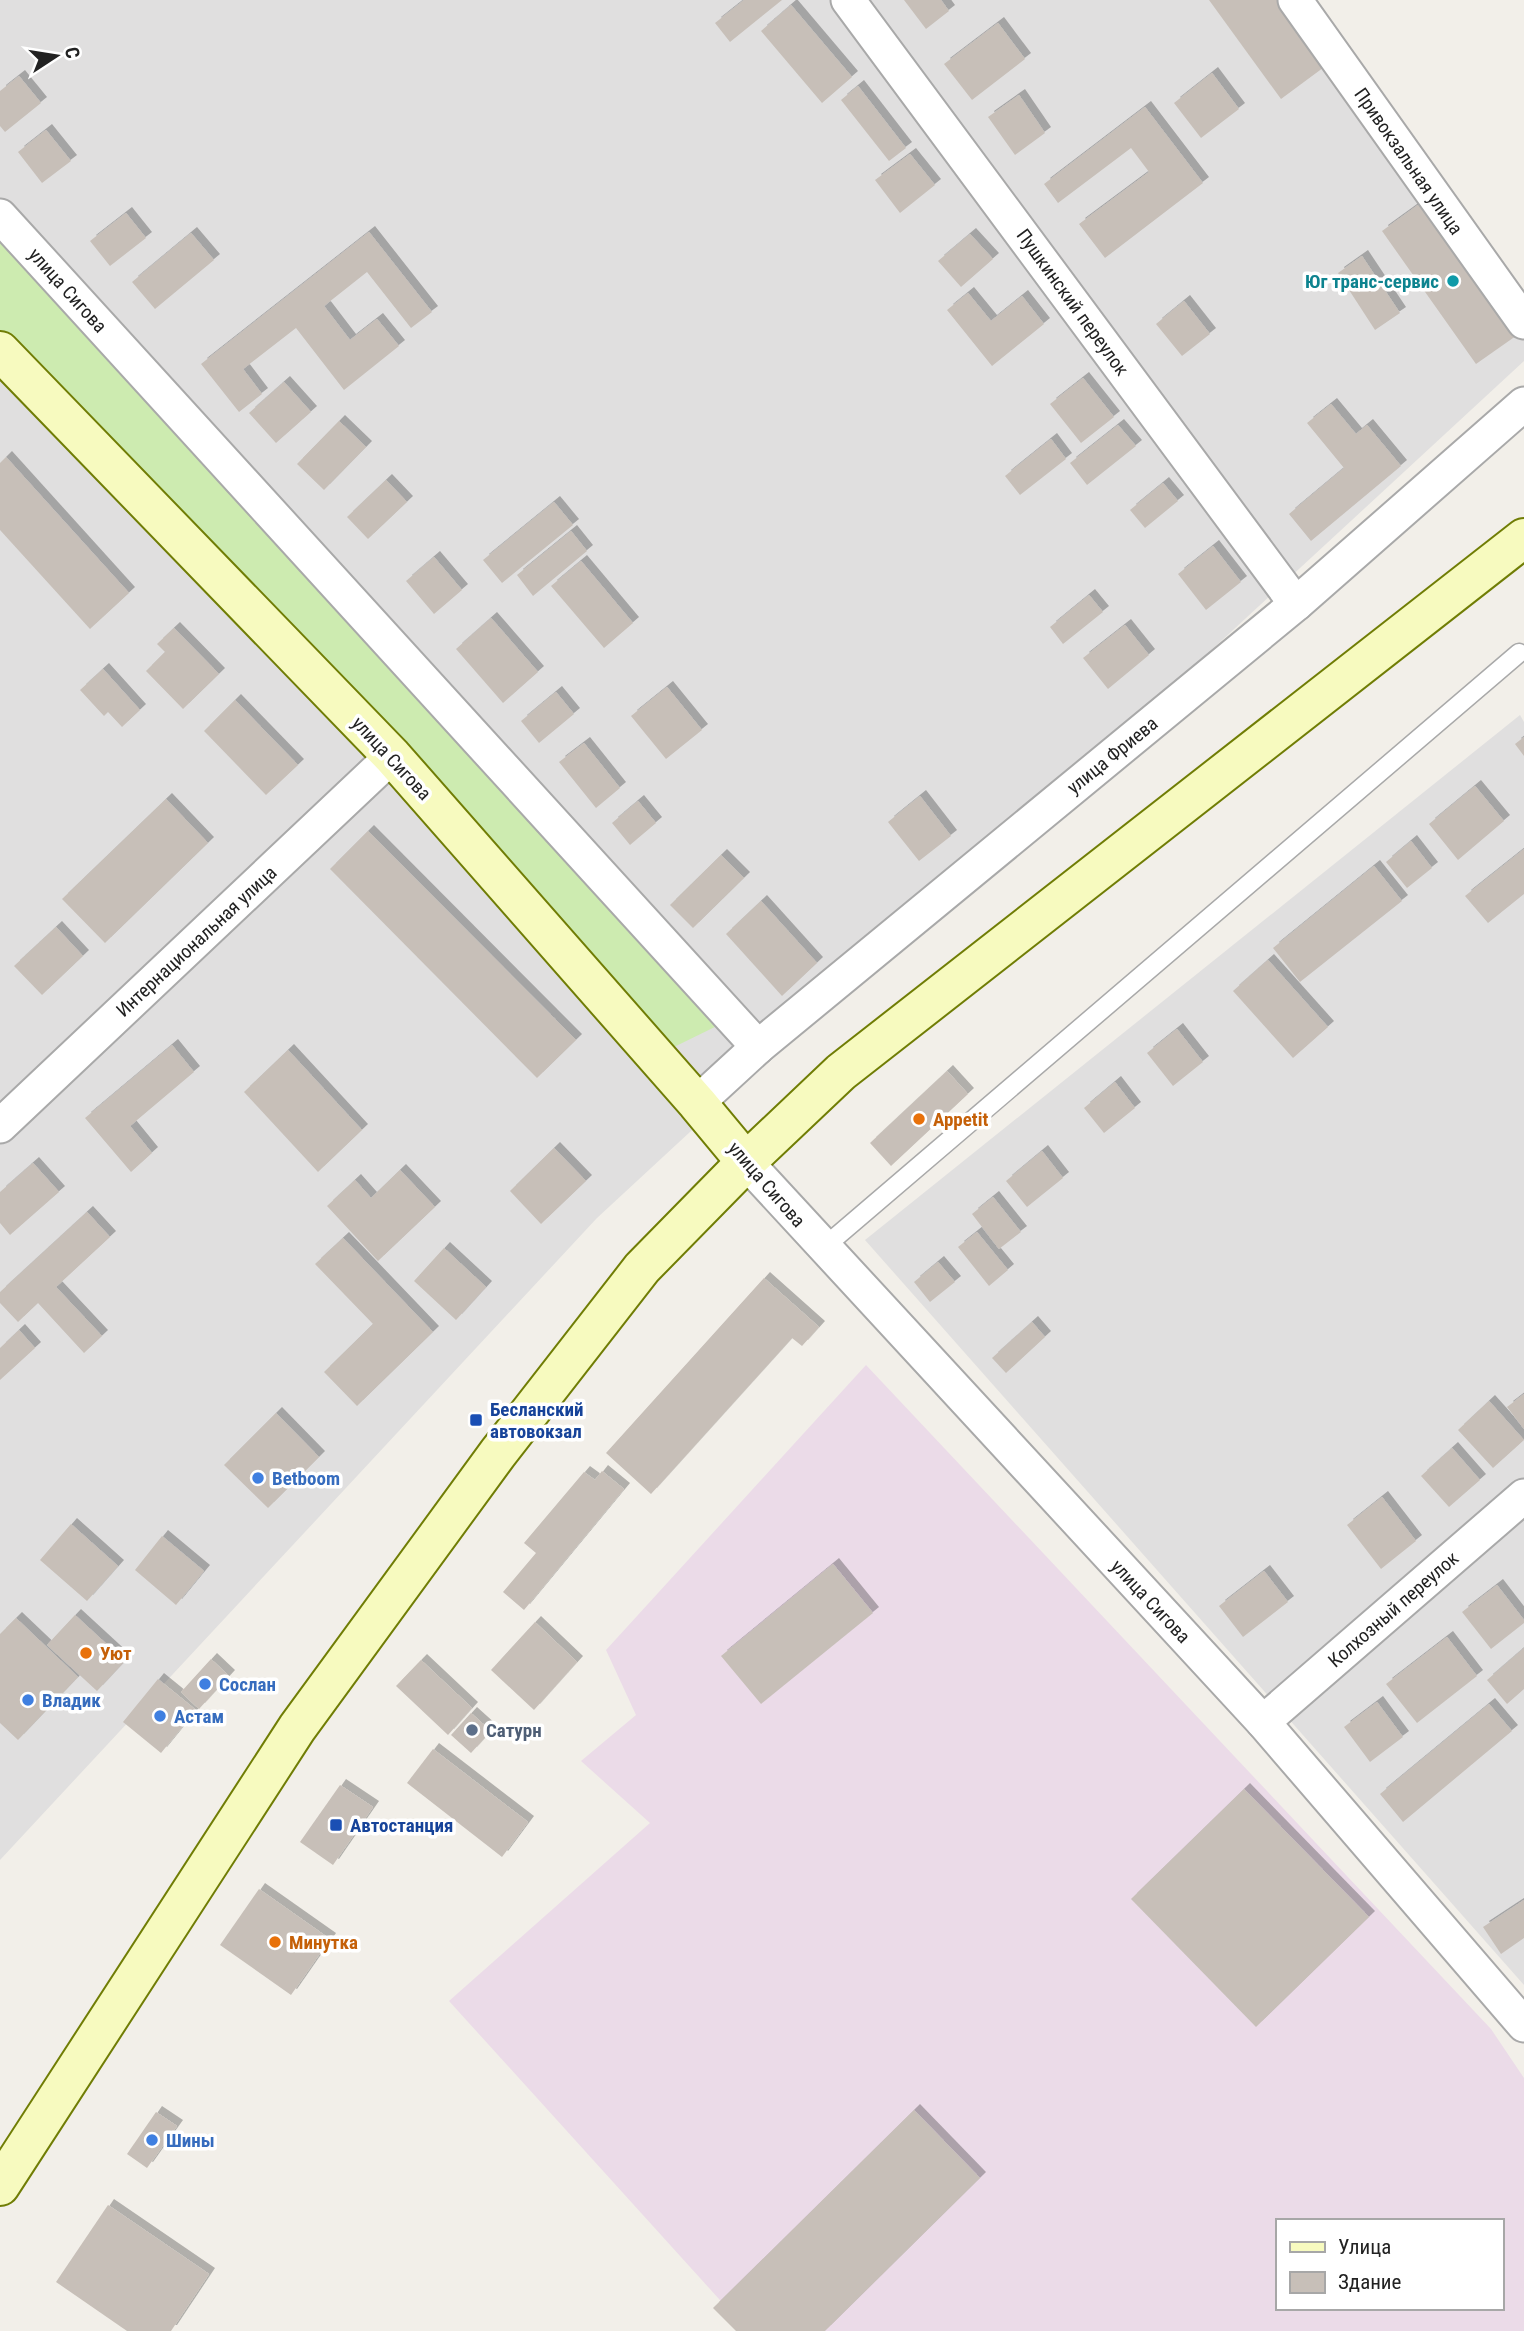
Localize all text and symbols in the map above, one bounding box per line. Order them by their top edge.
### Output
north arrow [21,21,91,91]
text: С [60,45,85,60]
street label: Привокзальная улица [1349,84,1468,239]
street label: Пушкинский переулок [1012,224,1134,380]
street label: улица Сигова [24,243,112,337]
place label: Юг транс-сервис [1305,270,1439,293]
marker: Юг транс-сервис [1445,273,1461,289]
street label: улица Сигова [347,712,436,805]
street label: улица Фриева [1062,712,1162,799]
street label: Интернациональная улица [111,861,281,1022]
place label: Appetit [933,1108,988,1131]
marker: Appetit [911,1111,927,1127]
street label: улица Сигова [723,1137,810,1232]
place label: Бесланский автовокзал [490,1398,583,1443]
marker: Бесланский автовокзал [468,1412,484,1428]
place label: Betboom [272,1467,340,1490]
marker: Betboom [250,1470,266,1486]
street label: Колхозный переулок [1324,1547,1463,1672]
street label: улица Сигова [1106,1555,1195,1648]
place label: Уют [100,1642,132,1665]
marker: Уют [78,1645,94,1661]
place label: Сослан [219,1673,276,1696]
marker: Сослан [197,1676,213,1692]
place label: Владик [42,1689,101,1712]
marker: Владик [20,1692,36,1708]
place label: Астам [174,1705,224,1728]
marker: Астам [152,1708,168,1724]
place label: Сатурн [486,1719,542,1742]
marker: Сатурн [464,1722,480,1738]
place label: Автостанция [350,1814,453,1837]
marker: Автостанция [328,1817,344,1833]
place label: Минутка [289,1931,358,1954]
marker: Минутка [267,1934,283,1950]
place label: Шины [166,2129,215,2152]
marker: Шины [144,2132,160,2148]
legend [1276,2219,1503,2310]
text: Улица [1338,2235,1391,2259]
text: Здание [1338,2270,1402,2294]

